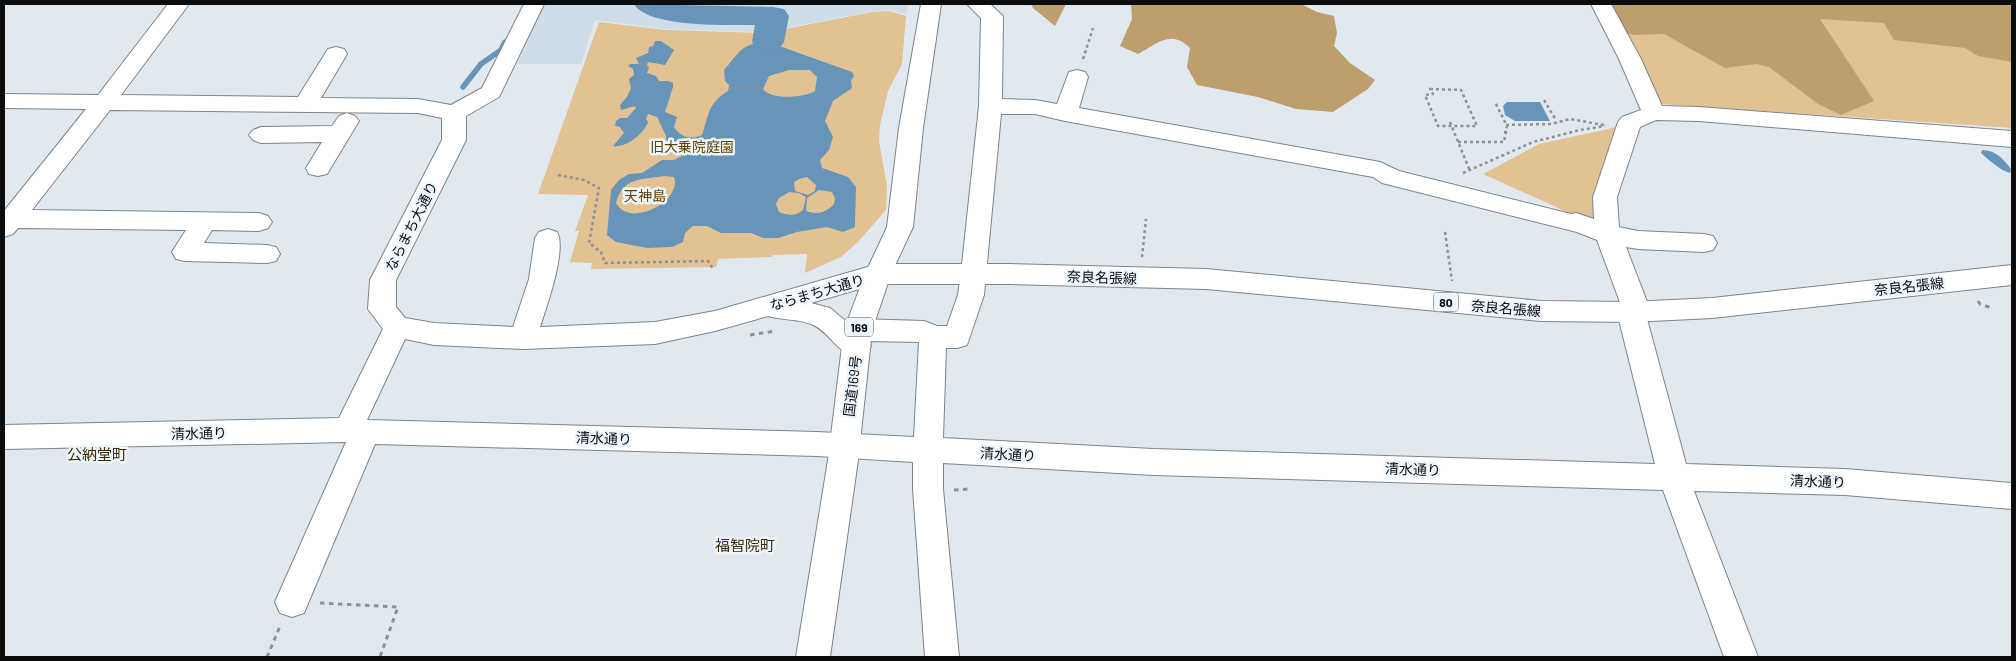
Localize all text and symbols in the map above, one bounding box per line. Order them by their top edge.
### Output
park label: 旧大乗院庭園 [650,138,734,155]
street label: ならまち大通り [381,178,441,274]
park label: 天神島 [624,187,666,204]
street label: 奈良名張線 [1067,267,1137,287]
street label: ならまち大通り [768,270,866,314]
street label: 奈良名張線 [1873,274,1945,298]
road number: 80 [1434,292,1458,312]
street label: 奈良名張線 [1470,296,1542,320]
road number: 169 [845,318,873,337]
street label: 国道169号 [840,354,864,418]
street label: 清水通り [171,424,227,442]
street label: 清水通り [576,429,632,447]
street label: 清水通り [980,444,1036,464]
district label: 公納堂町 [67,445,127,463]
street label: 清水通り [1385,460,1441,478]
street label: 清水通り [1790,472,1846,490]
district label: 福智院町 [715,536,775,554]

